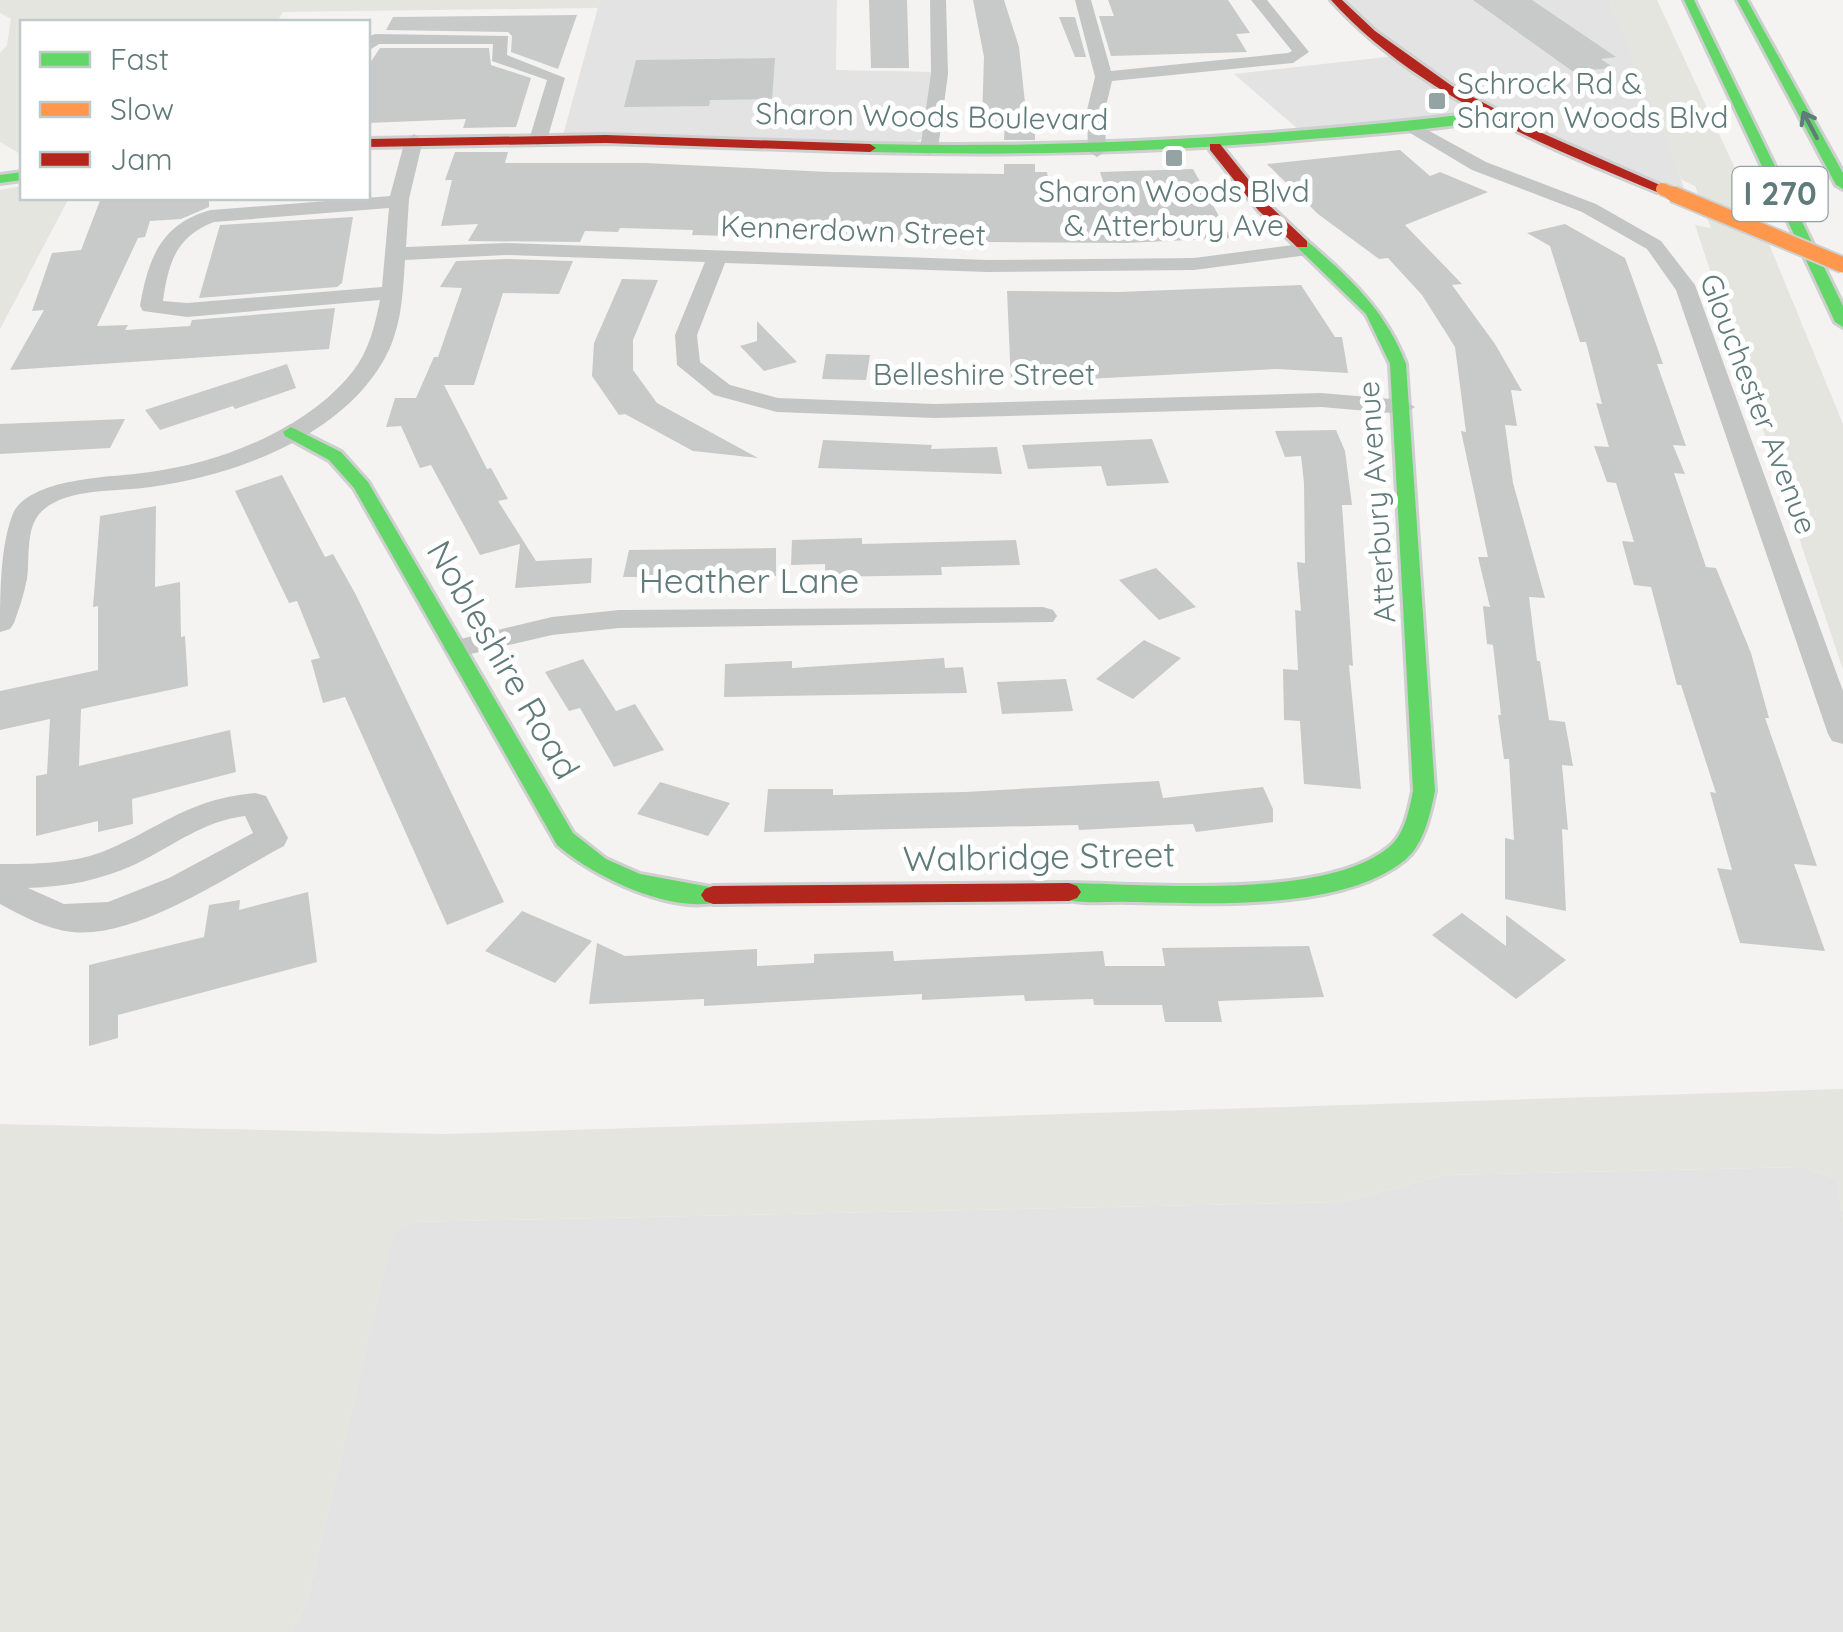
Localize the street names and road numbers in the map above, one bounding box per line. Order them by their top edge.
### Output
street label: Sharon Woods Boulevard [755,94,1109,138]
road number: I 270 [1732,167,1828,221]
street label: Kennerdown Street [720,206,986,254]
street label: Glouchester Avenue [1692,268,1826,539]
street label: Belleshire Street [873,355,1095,393]
street label: Atterbury Avenue [1349,380,1403,624]
street label: Nobleshire Road [418,532,590,787]
street label: Heather Lane [639,558,859,602]
street label: Walbridge Street [902,832,1175,880]

